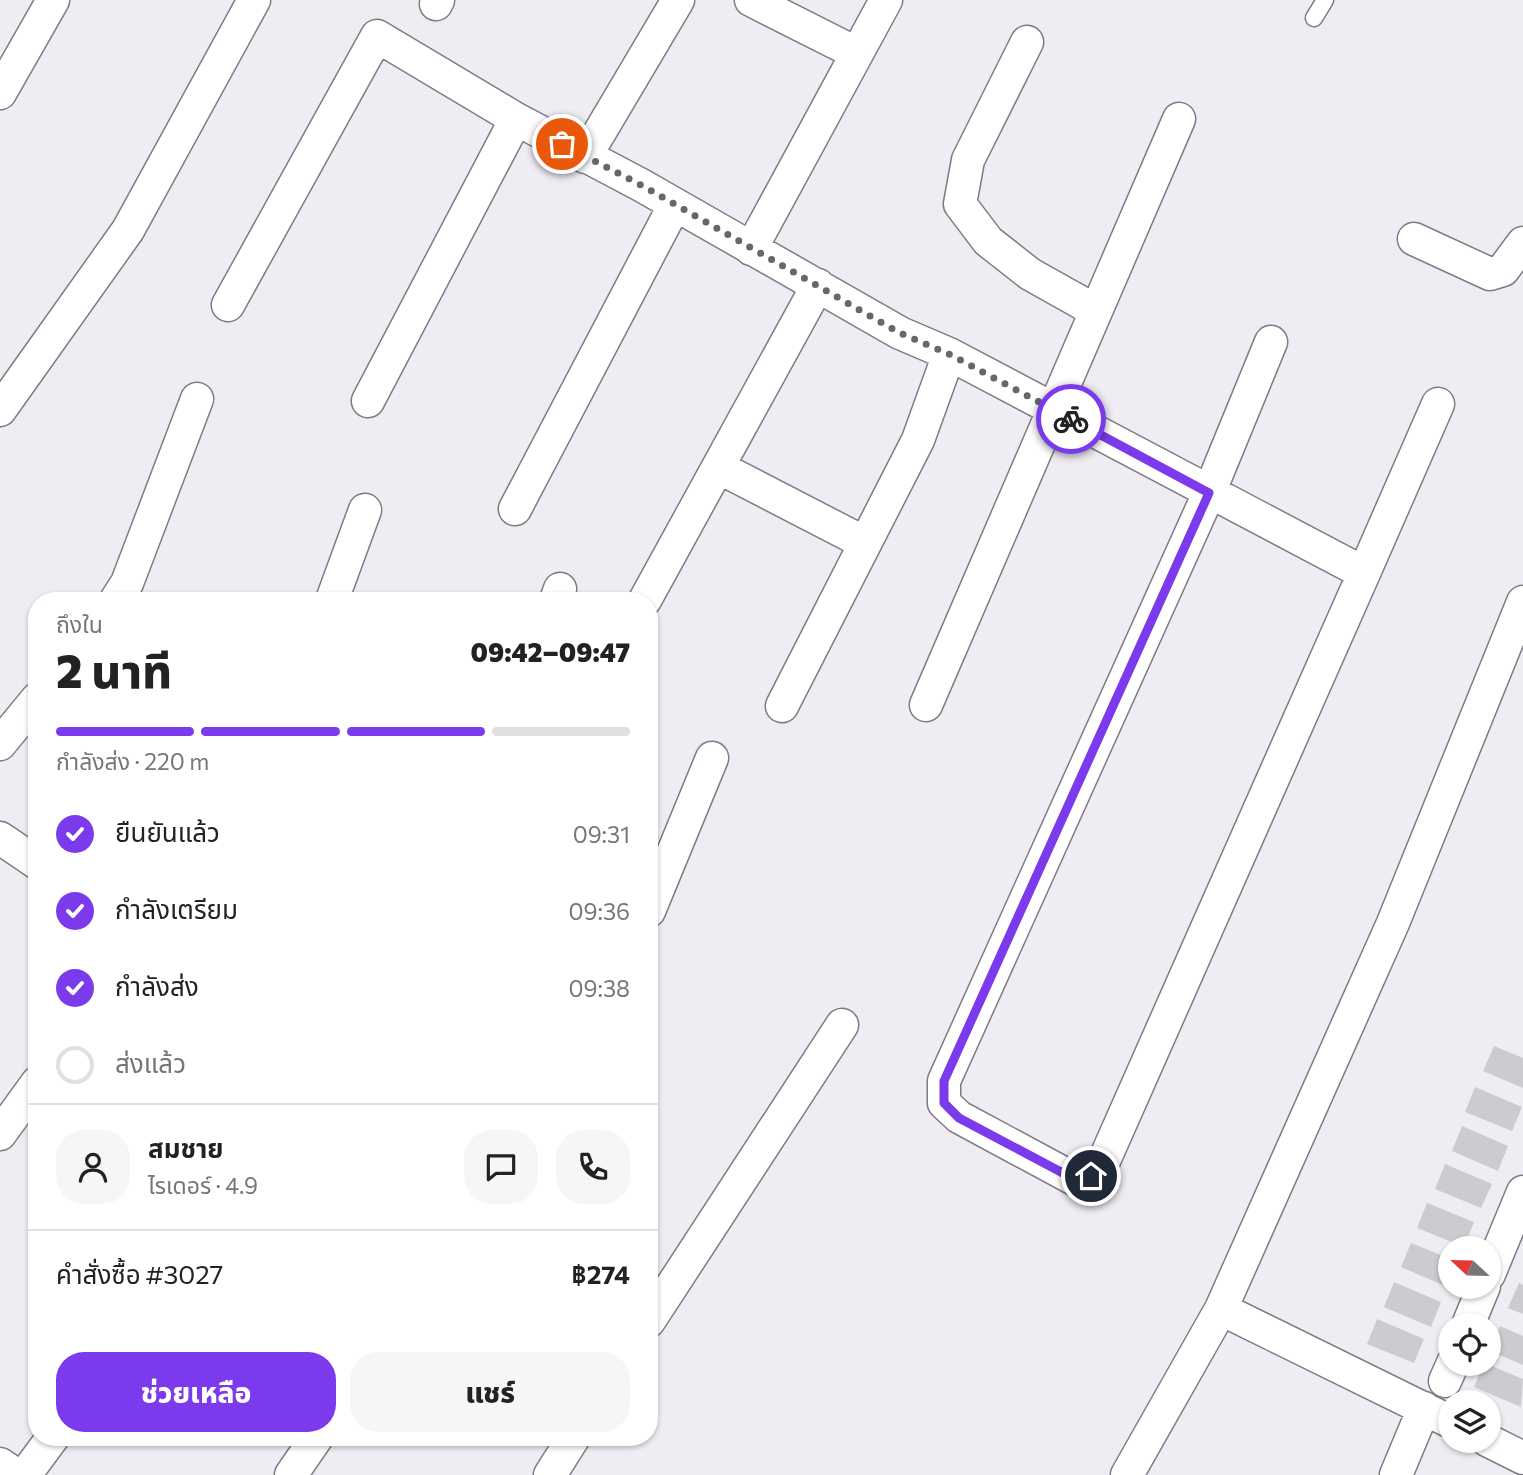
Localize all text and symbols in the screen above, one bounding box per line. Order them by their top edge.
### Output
pin [532,114,592,174]
icon: bag [543,125,581,163]
courier [1036,384,1106,454]
icon: bike [1052,400,1090,438]
text: ถึงใน [56,610,103,638]
text: 09:42–09:47 [471,636,630,667]
text: 2 นาที [56,641,172,697]
text: กำลังส่ง · 220 m [56,747,209,775]
icon: check [56,815,94,853]
text: ยืนยันแล้ว [115,816,220,847]
text: 09:31 [573,820,630,848]
icon: check [56,892,94,930]
text: กำลังเตรียม [115,893,238,924]
text: 09:36 [569,897,630,925]
icon: check [56,969,94,1007]
text: กำลังส่ง [115,970,199,1001]
text: 09:38 [569,974,630,1002]
text: ส่งแล้ว [115,1047,186,1078]
button: person [56,1130,130,1204]
button: chat [464,1130,538,1204]
button: phone [556,1130,630,1204]
text: สมชาย [148,1132,224,1163]
pin [1061,1146,1121,1206]
icon: home [1072,1157,1110,1195]
text: ไรเดอร์ · 4.9 [148,1171,258,1199]
north arrow [1438,1236,1502,1298]
map controls [1438,1236,1501,1453]
text: คำสั่งซื้อ #3027 [56,1258,223,1289]
text: ฿274 [572,1258,630,1289]
button: locate [1438,1313,1501,1376]
button: ช่วยเหลือ [56,1352,336,1432]
button: แชร์ [350,1352,630,1432]
button: layers [1438,1390,1501,1453]

